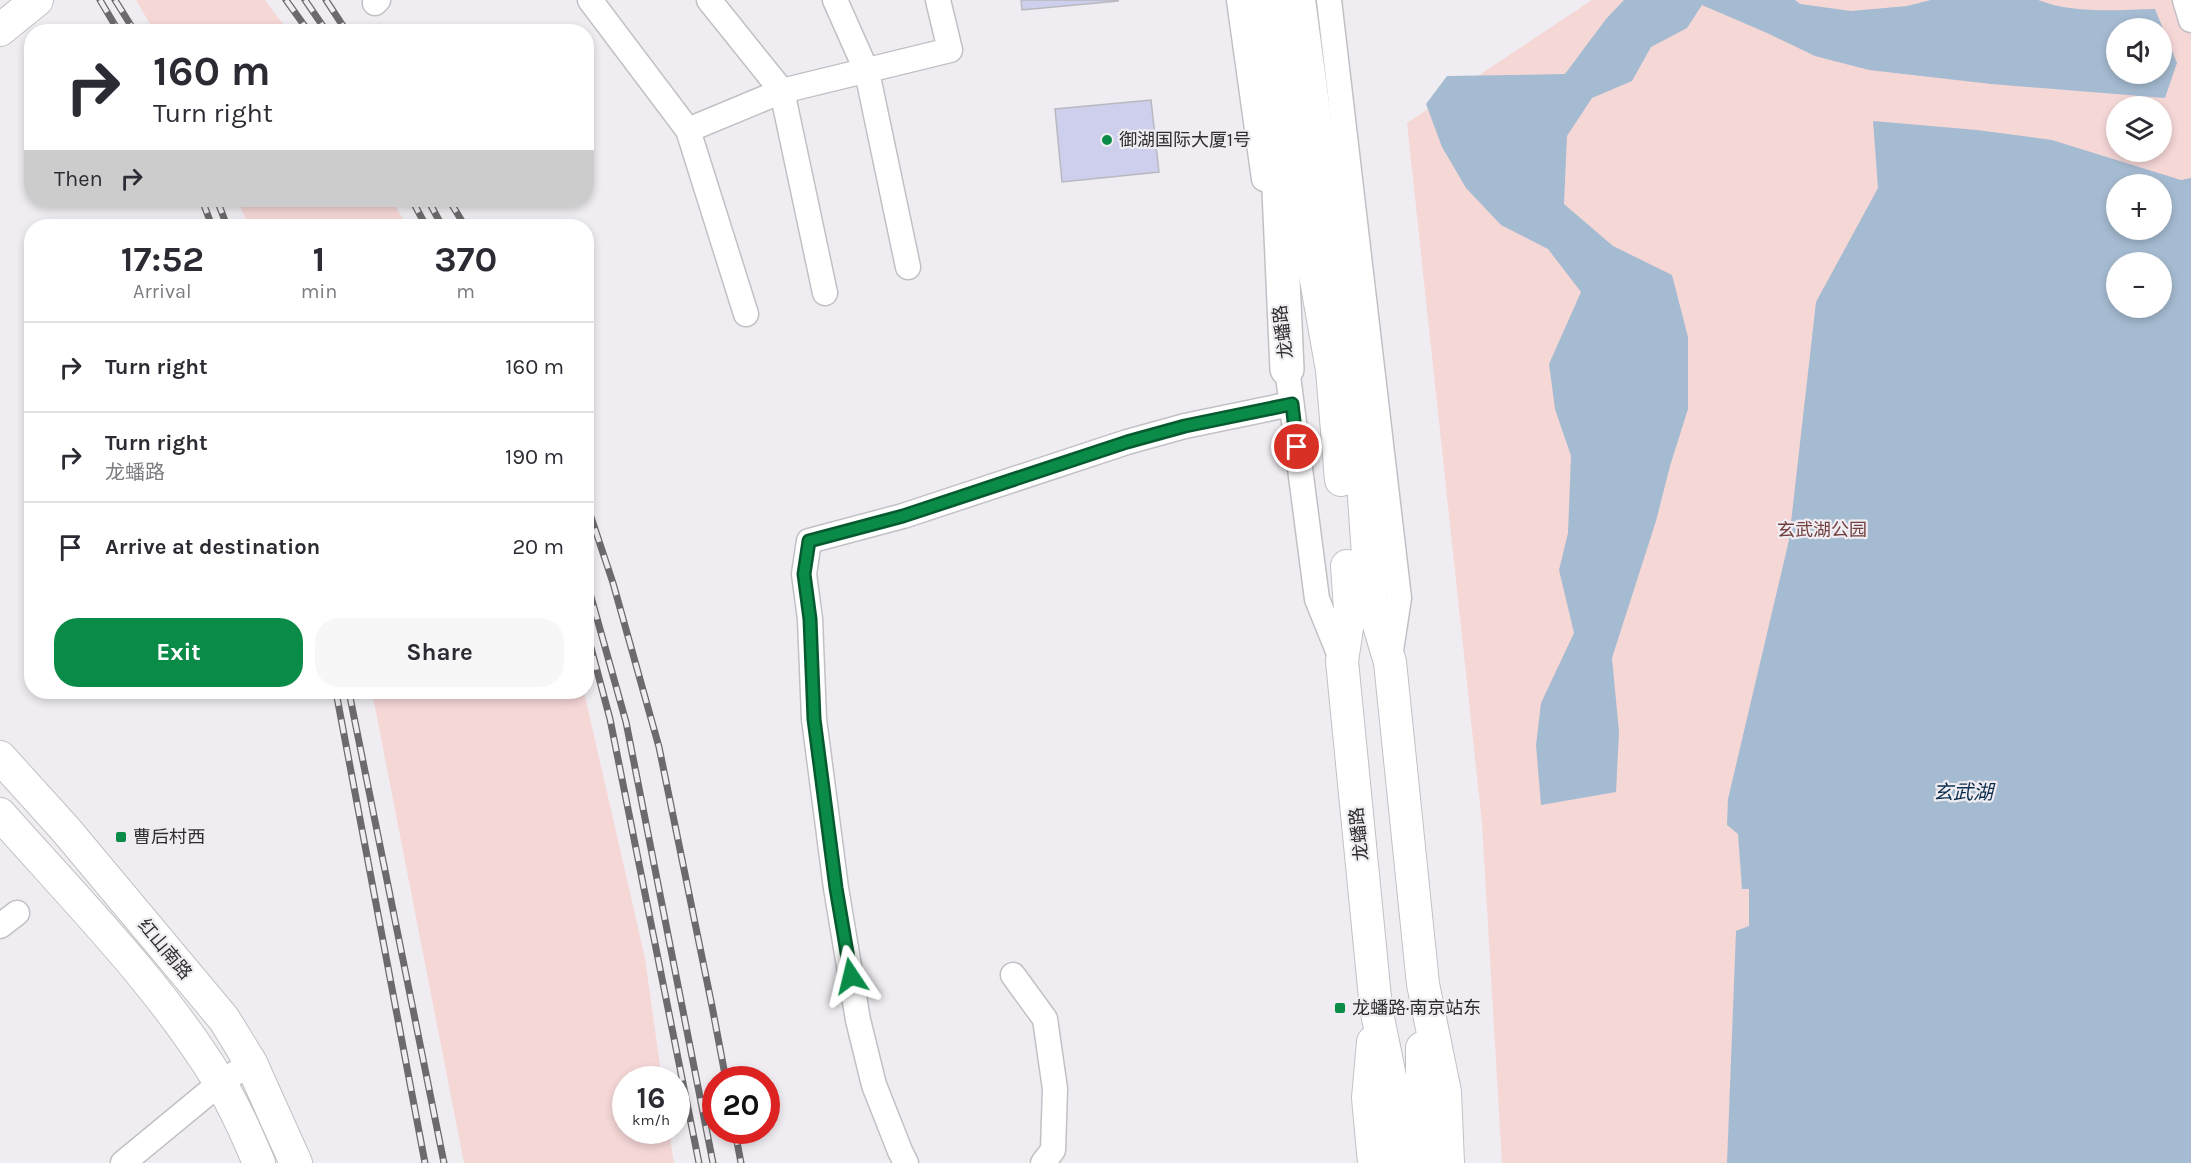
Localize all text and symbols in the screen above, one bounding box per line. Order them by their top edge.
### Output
map controls [2106,18,2172,318]
button: sound [2106,18,2172,84]
text: 160 m [153,46,271,96]
icon: right [54,48,132,126]
button: layers [2106,96,2172,162]
text: Turn right [153,97,273,129]
place label: 御湖国际大厦1号 [1119,129,1251,151]
marker: 御湖国际大厦1号 [1100,133,1114,147]
icon: right [115,162,148,195]
text: Then [54,166,103,192]
button: + [2106,174,2172,240]
text: 17:52 [121,238,204,280]
text: 1 [313,238,325,280]
text: 370 [434,238,497,280]
button: − [2106,252,2172,318]
text: Arrival [133,280,192,303]
text: min [301,280,337,303]
text: m [456,280,475,303]
street label: 龙蟠路 [1269,304,1297,360]
icon: right [54,351,87,384]
text: Turn right [105,354,208,380]
text: 160 m [505,354,564,380]
pin [1271,421,1322,472]
text: Turn right [105,430,208,456]
icon: arrive [1280,430,1313,463]
icon: right [54,441,87,474]
text: 190 m [505,444,564,470]
text: 龙蟠路 [105,461,165,484]
park label: 玄武湖公园 [1777,519,1867,541]
icon: arrive [54,531,87,564]
text: Arrive at destination [105,534,320,560]
text: 20 m [512,534,564,560]
button: Exit [54,618,303,687]
button: Share [315,618,564,687]
water label: 玄武湖 [1933,781,1996,804]
street label: 龙蟠路 [1345,806,1373,862]
place label: 曹后村西 [133,826,205,848]
marker: 曹后村西 [114,830,128,844]
street label: 红山南路 [133,914,197,984]
position arrow [819,944,883,1008]
place label: 龙蟠路·南京站东 [1352,997,1481,1019]
marker: 龙蟠路·南京站东 [1333,1001,1347,1015]
speed limit sign: 20 [702,1066,780,1144]
text: 16 [637,1080,665,1116]
text: km/h [632,1111,670,1129]

